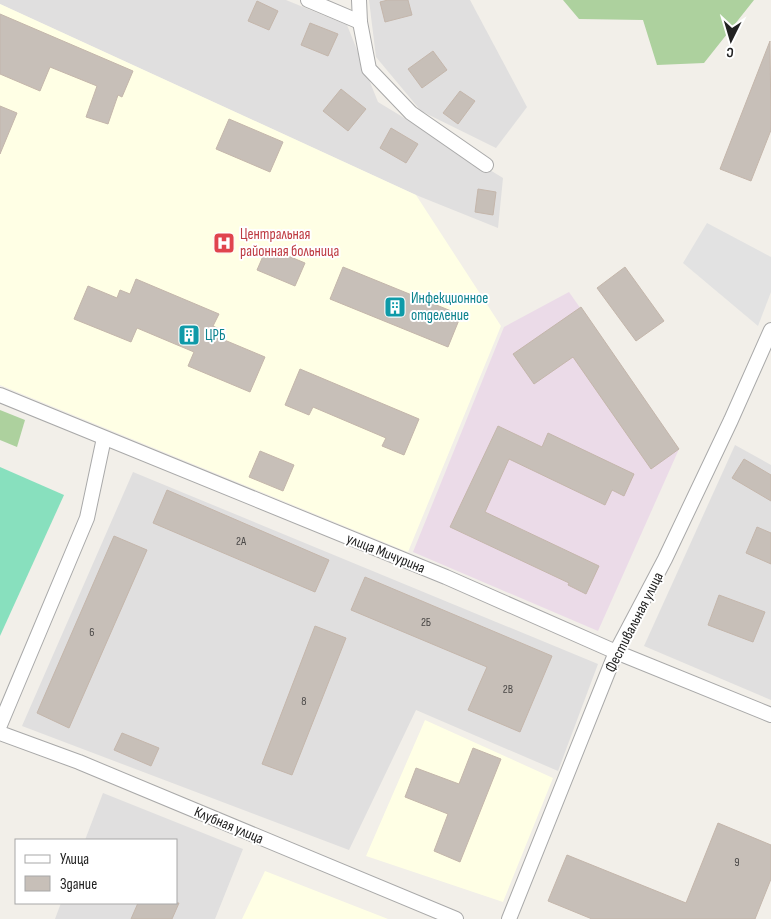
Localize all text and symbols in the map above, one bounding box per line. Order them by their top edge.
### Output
north arrow [706,15,756,65]
text: С [726,44,734,61]
place label: Центральная районная больница [240,225,339,261]
hospital icon: Центральная районная больница [212,231,236,255]
place label: Инфекционное отделение [411,289,488,325]
building icon: Инфекционное отделение [383,295,407,319]
building icon: ЦРБ [177,323,201,347]
place label: ЦРБ [205,326,226,345]
street label: улица Мичурина [344,529,428,578]
house number: 2А [236,534,247,549]
street label: Фестивальная улица [601,569,668,676]
house number: 2Б [421,615,431,630]
house number: 6 [89,625,95,640]
house number: 2В [503,682,513,697]
house number: 8 [301,694,307,709]
street label: Клубная улица [191,802,267,849]
legend [15,839,178,904]
text: Улица [60,850,89,869]
house number: 9 [734,855,740,870]
text: Здание [60,875,97,894]

